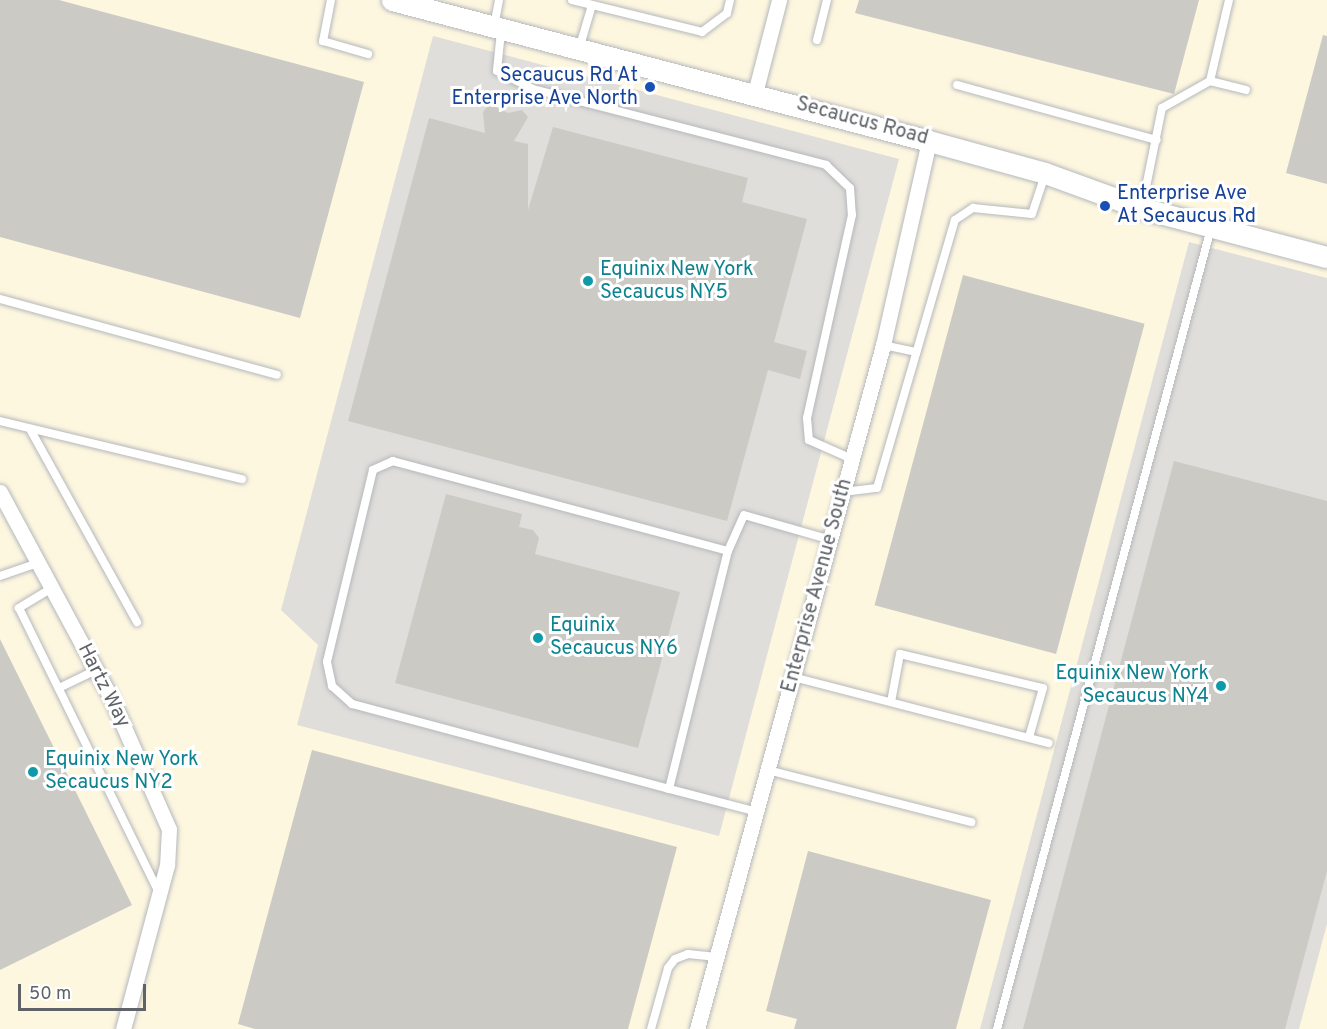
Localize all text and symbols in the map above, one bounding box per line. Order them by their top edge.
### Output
place label: Secaucus Rd At Enterprise Ave North [451,64,638,111]
marker: Secaucus Rd At Enterprise Ave North [643,80,657,94]
street label: Secaucus Road [793,93,931,151]
place label: Enterprise Ave At Secaucus Rd [1117,183,1256,230]
marker: Enterprise Ave At Secaucus Rd [1098,199,1112,213]
place label: Equinix New York Secaucus NY5 [600,258,754,305]
marker: Equinix New York Secaucus NY5 [581,274,595,288]
street label: Enterprise Avenue South [778,476,858,696]
place label: Equinix Secaucus NY6 [550,614,678,661]
marker: Equinix Secaucus NY6 [531,631,545,645]
street label: Hartz Way [71,640,135,732]
place label: Equinix New York Secaucus NY4 [1055,662,1209,709]
marker: Equinix New York Secaucus NY4 [1214,679,1228,693]
place label: Equinix New York Secaucus NY2 [45,748,199,795]
marker: Equinix New York Secaucus NY2 [26,765,40,779]
scale bar [21,972,148,1010]
text: 50 m [29,983,71,1006]

